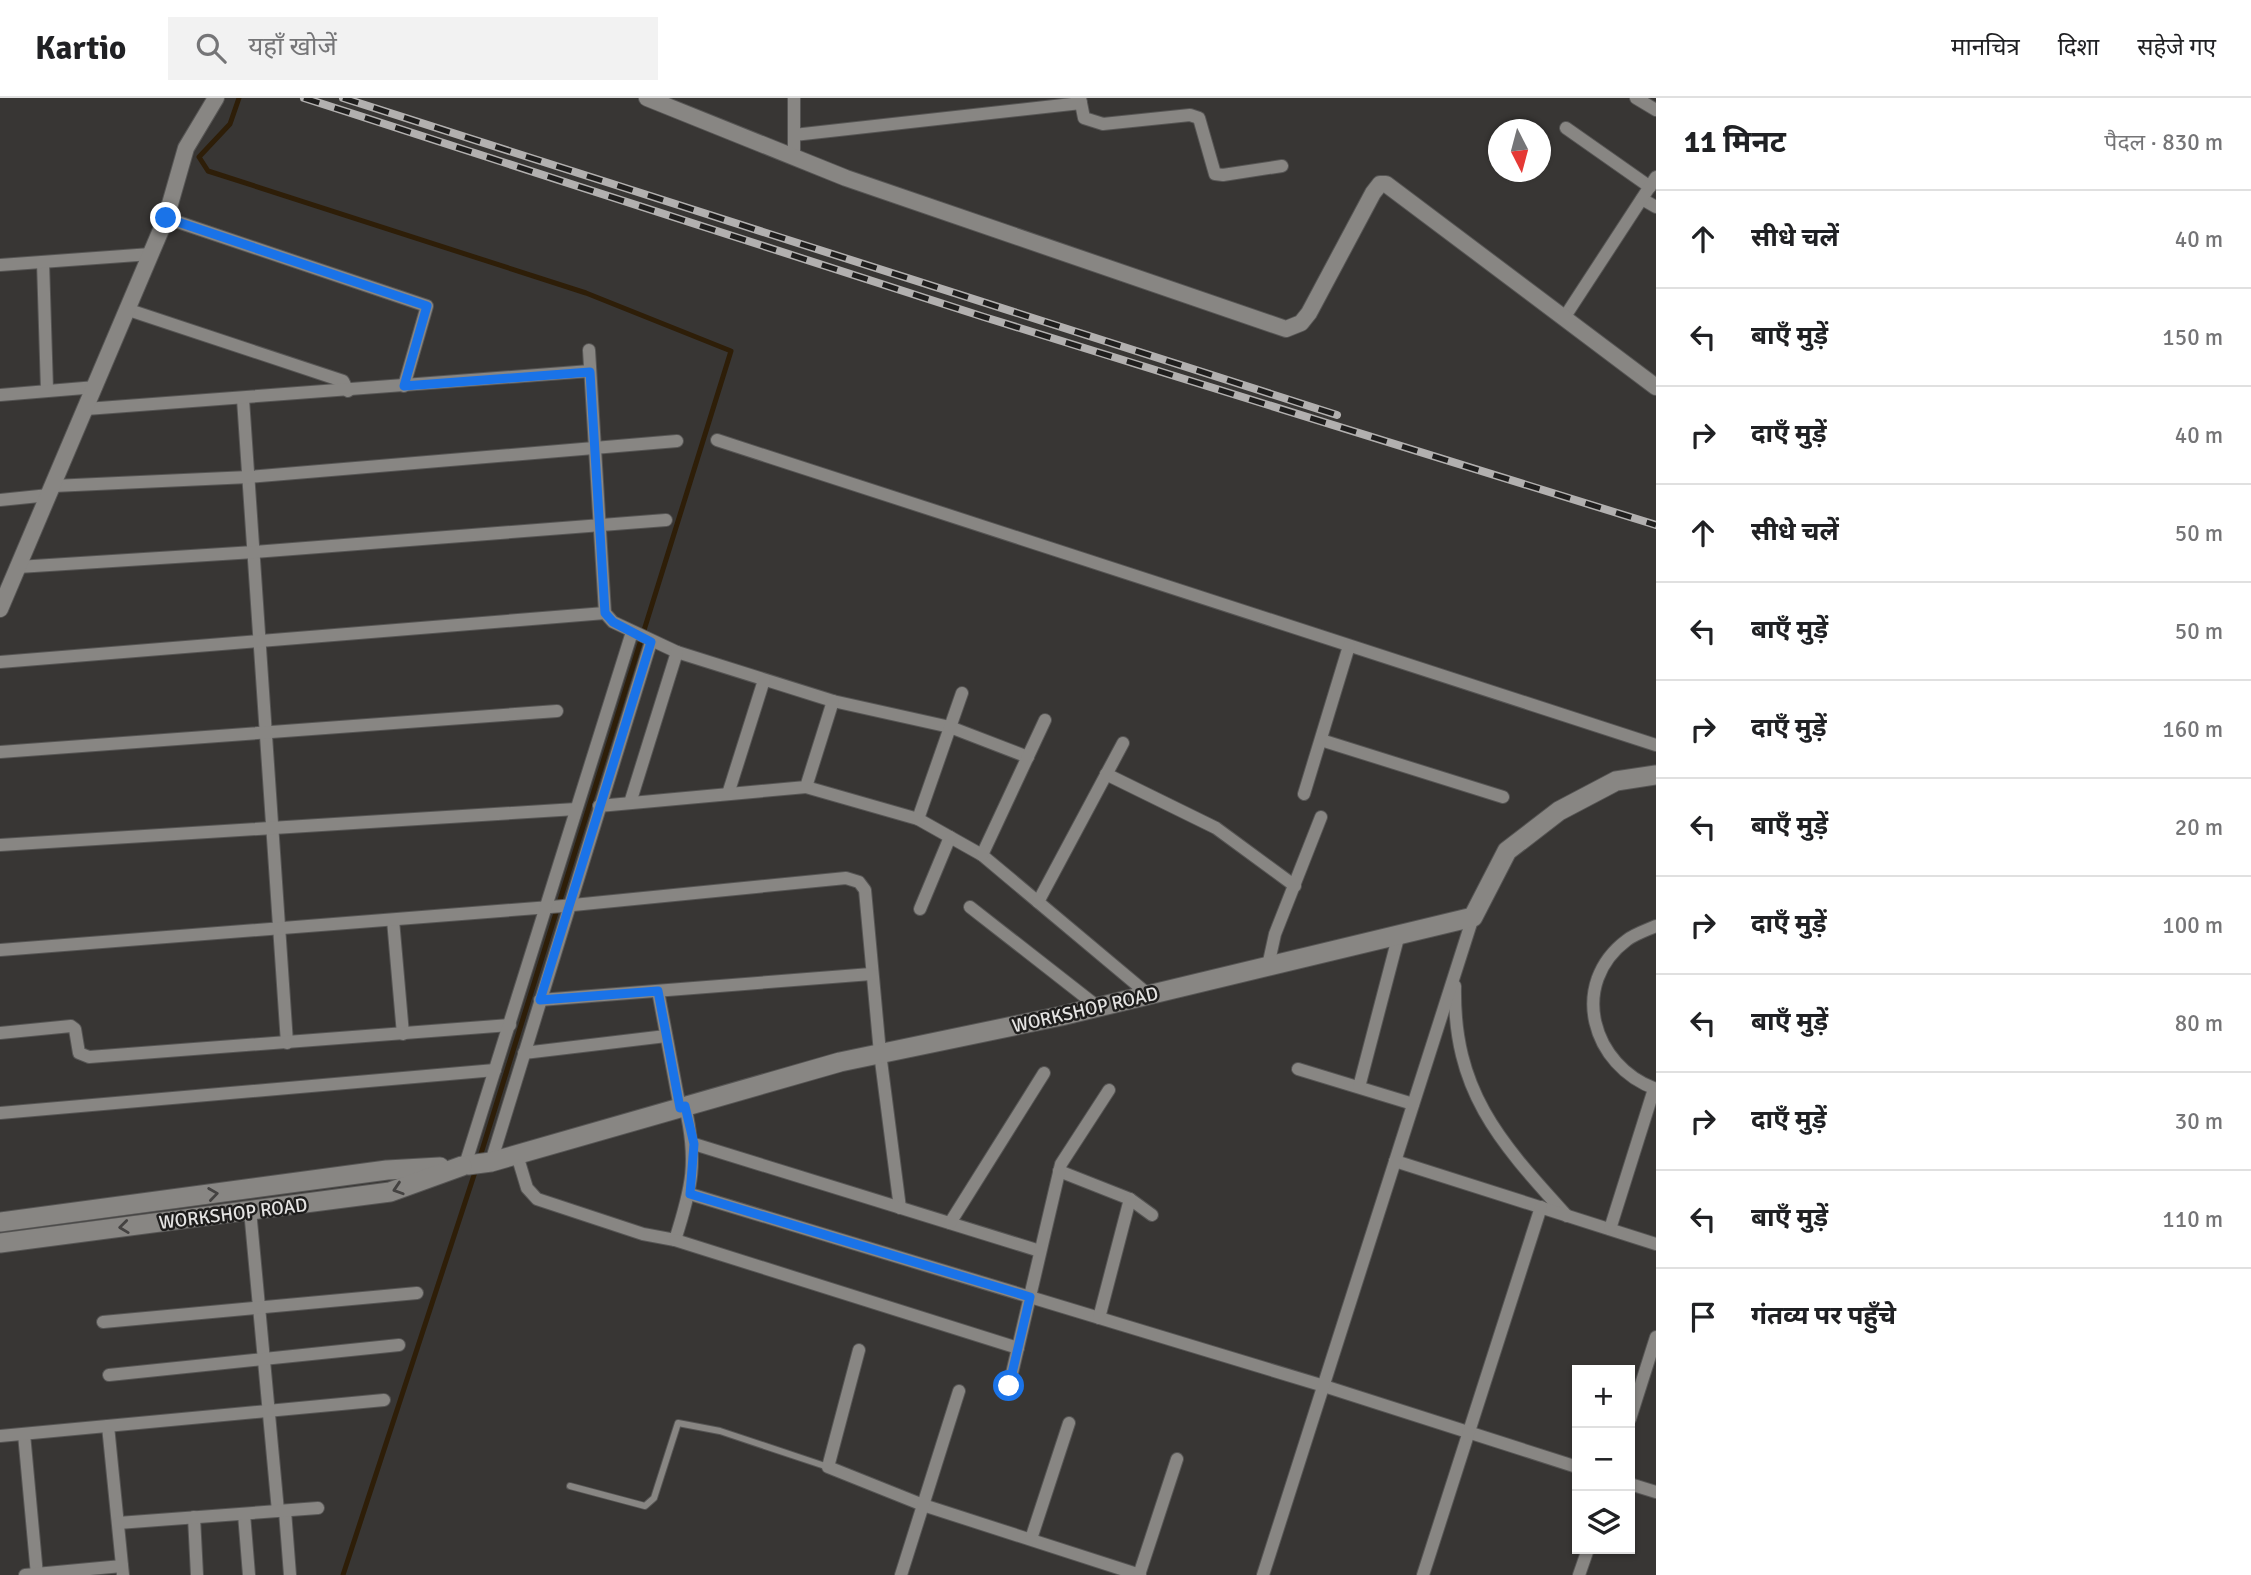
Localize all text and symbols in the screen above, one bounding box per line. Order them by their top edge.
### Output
search box [168,17,658,80]
text: Kartio [35,28,126,69]
icon: search [192,29,230,67]
text: यहाँ खोजें [248,31,337,63]
text: मानचित्र [1951,32,2020,62]
text: दिशा [2058,32,2099,62]
text: सहेजे गए [2137,32,2216,62]
north arrow [1488,119,1551,182]
text: 11 मिनट [1684,124,1786,161]
text: पैदल · 830 m [2104,128,2223,157]
route end [150,202,181,233]
icon: ahead [1684,220,1722,258]
text: सीधे चलें [1751,222,1839,254]
text: 40 m [2175,225,2223,254]
icon: left [1684,318,1722,356]
text: बाएँ मुड़ें [1751,320,1828,352]
text: 150 m [2162,323,2223,352]
icon: right [1684,416,1722,454]
text: दाएँ मुड़ें [1751,418,1827,450]
text: 40 m [2175,421,2223,450]
icon: ahead [1684,514,1722,552]
text: सीधे चलें [1751,516,1839,548]
text: 50 m [2175,519,2223,548]
icon: left [1684,612,1722,650]
text: बाएँ मुड़ें [1751,614,1828,646]
text: 50 m [2175,617,2223,646]
icon: right [1684,710,1722,748]
text: दाएँ मुड़ें [1751,712,1827,744]
text: 160 m [2162,715,2223,744]
icon: left [1684,808,1722,846]
text: बाएँ मुड़ें [1751,810,1828,842]
text: 20 m [2175,813,2223,842]
icon: right [1684,906,1722,944]
text: दाएँ मुड़ें [1751,908,1827,940]
text: 100 m [2162,911,2223,940]
street label: WORKSHOP ROAD [1010,981,1161,1038]
icon: left [1684,1004,1722,1042]
text: बाएँ मुड़ें [1751,1006,1828,1038]
text: 80 m [2175,1009,2223,1038]
icon: right [1684,1102,1722,1140]
text: दाएँ मुड़ें [1751,1104,1827,1136]
text: 30 m [2175,1107,2223,1136]
one-way arrow [392,1181,404,1195]
one-way arrow [208,1186,219,1201]
street label: WORKSHOP ROAD [158,1193,309,1235]
icon: left [1684,1200,1722,1238]
text: बाएँ मुड़ें [1751,1202,1828,1234]
text: 110 m [2162,1205,2223,1234]
one-way arrow [118,1219,130,1234]
icon: arrive [1684,1298,1722,1336]
text: गंतव्य पर पहुँचे [1751,1300,1896,1332]
map controls [1572,1365,1635,1554]
button: + [1572,1365,1635,1428]
route start [993,1370,1024,1401]
button: − [1572,1428,1635,1491]
button: layers [1572,1491,1635,1554]

